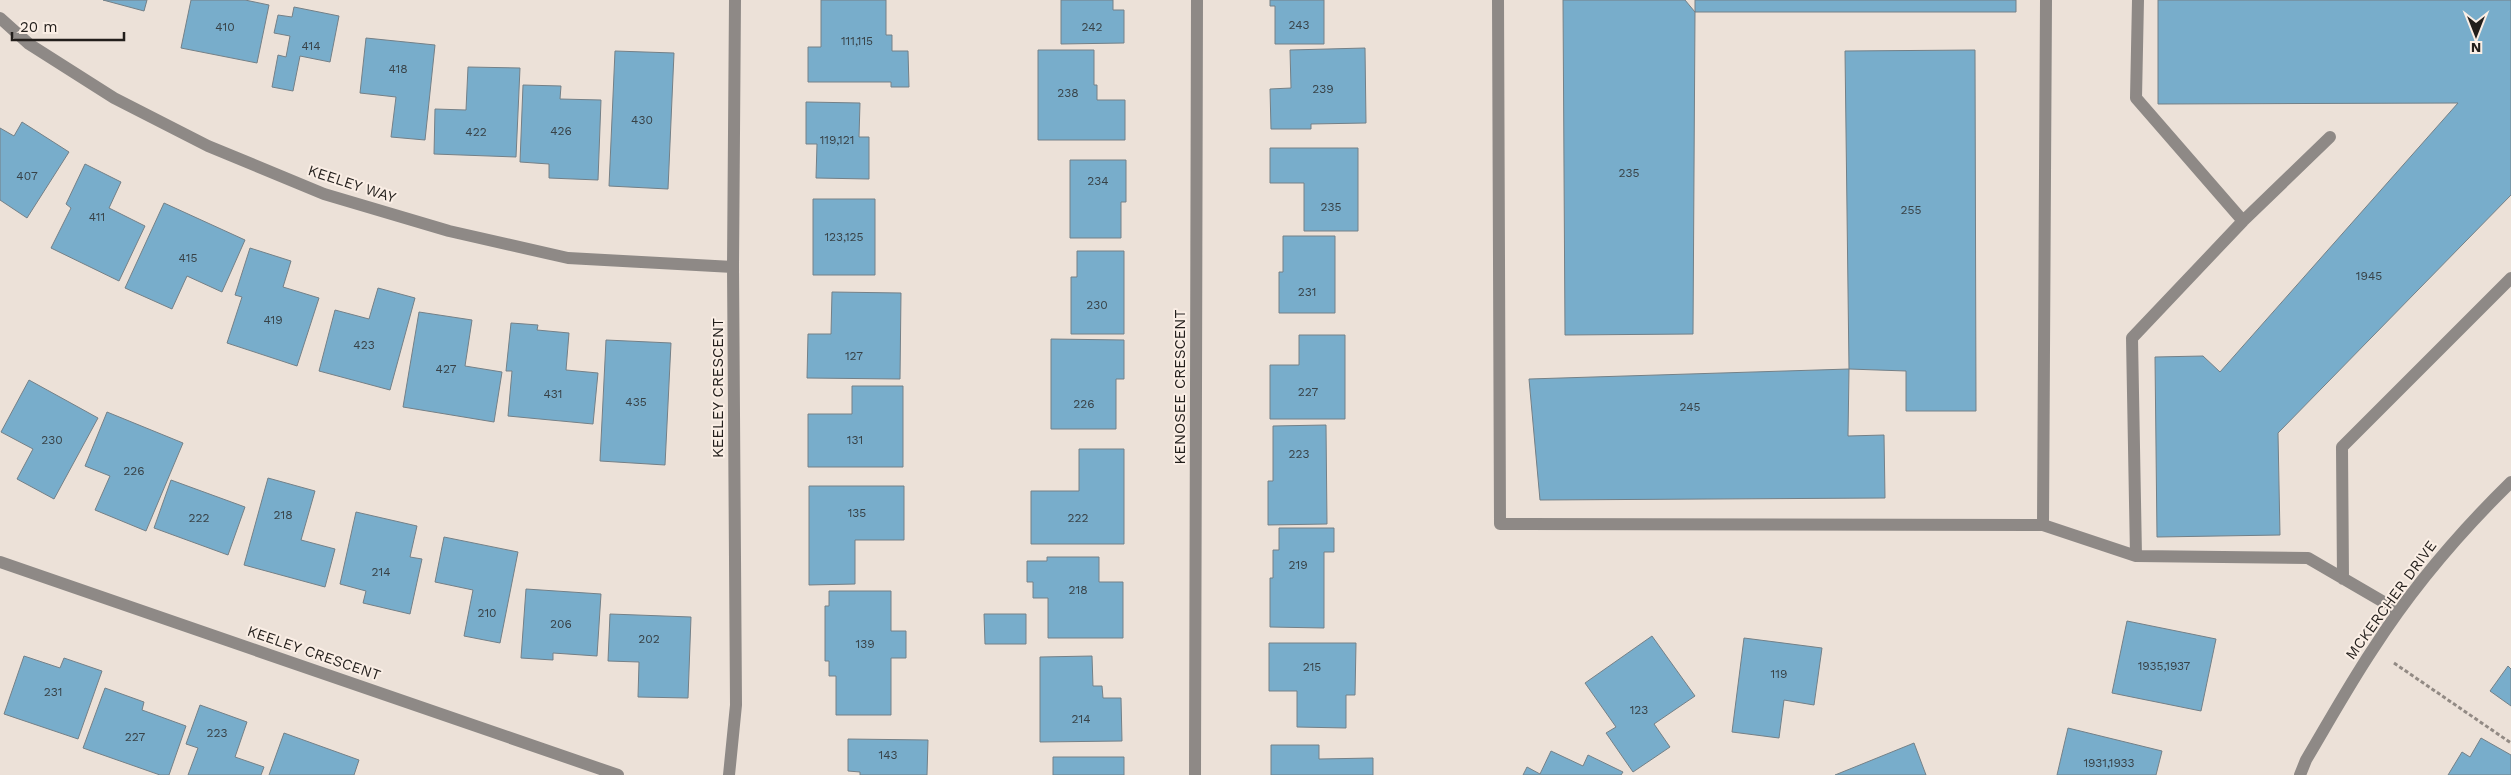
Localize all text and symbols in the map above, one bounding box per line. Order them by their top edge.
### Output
scale bar [12,10,125,42]
north arrow [2451,10,2501,60]
text: 20 m [20,18,58,36]
house number: 243 [1289,18,1309,32]
house number: 410 [215,20,235,34]
house number: 242 [1082,20,1102,34]
house number: 111,115 [841,34,873,48]
house number: 414 [301,39,321,53]
text: N [2471,40,2481,56]
house number: 418 [388,62,408,76]
house number: 239 [1312,82,1334,96]
house number: 238 [1057,86,1079,100]
house number: 430 [631,113,653,127]
house number: 426 [550,124,572,138]
house number: 422 [465,125,487,139]
house number: 119,121 [820,133,854,147]
street label: KEELEY WAY [306,161,399,207]
house number: 235 [1619,166,1639,180]
house number: 407 [16,169,38,183]
house number: 234 [1087,174,1109,188]
house number: 235 [1321,200,1341,214]
house number: 255 [1901,203,1921,217]
house number: 411 [89,210,105,224]
house number: 123,125 [824,230,864,244]
house number: 415 [179,251,197,265]
house number: 1945 [2356,269,2382,283]
house number: 231 [1298,285,1316,299]
house number: 230 [1086,298,1108,312]
street label: KENOSEE CRESCENT [1171,310,1189,464]
house number: 419 [263,313,283,327]
street label: KEELEY CRESCENT [709,318,727,458]
house number: 423 [353,338,375,352]
house number: 127 [845,349,863,363]
house number: 427 [436,362,457,376]
house number: 227 [1298,385,1319,399]
house number: 431 [543,387,563,401]
house number: 435 [625,395,647,409]
house number: 226 [1073,397,1095,411]
house number: 245 [1680,400,1700,414]
house number: 230 [41,433,63,447]
house number: 131 [847,433,863,447]
house number: 223 [1289,447,1310,461]
house number: 226 [123,464,145,478]
house number: 135 [848,506,866,520]
house number: 218 [273,508,293,522]
house number: 222 [189,511,210,525]
house number: 222 [1068,511,1089,525]
street label: MCKERCHER DRIVE [2342,537,2440,663]
house number: 219 [1288,558,1308,572]
house number: 214 [371,565,391,579]
house number: 218 [1068,583,1088,597]
house number: 210 [477,606,497,620]
house number: 206 [550,617,572,631]
street label: KEELEY CRESCENT [245,622,383,684]
house number: 202 [638,632,660,646]
house number: 139 [855,637,875,651]
house number: 1935,1937 [2138,659,2191,673]
house number: 215 [1303,660,1321,674]
house number: 119 [1771,667,1787,681]
house number: 231 [44,685,62,699]
house number: 123 [1630,703,1648,717]
house number: 214 [1071,712,1091,726]
house number: 223 [207,726,228,740]
house number: 227 [125,730,146,744]
house number: 143 [878,748,898,762]
house number: 1931,1933 [2083,756,2135,770]

